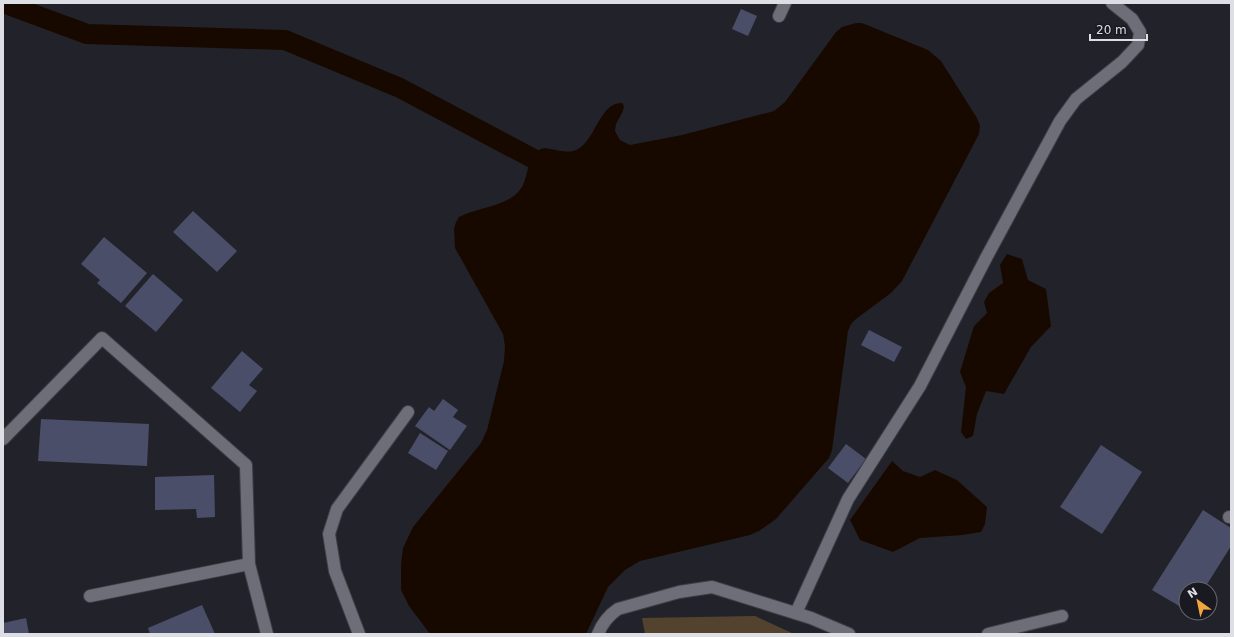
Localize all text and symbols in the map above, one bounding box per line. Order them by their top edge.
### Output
scale bar [1090,16,1147,42]
text: 20 m [1096,23,1127,37]
north arrow [1178,581,1218,621]
text: N [1185,585,1200,601]

